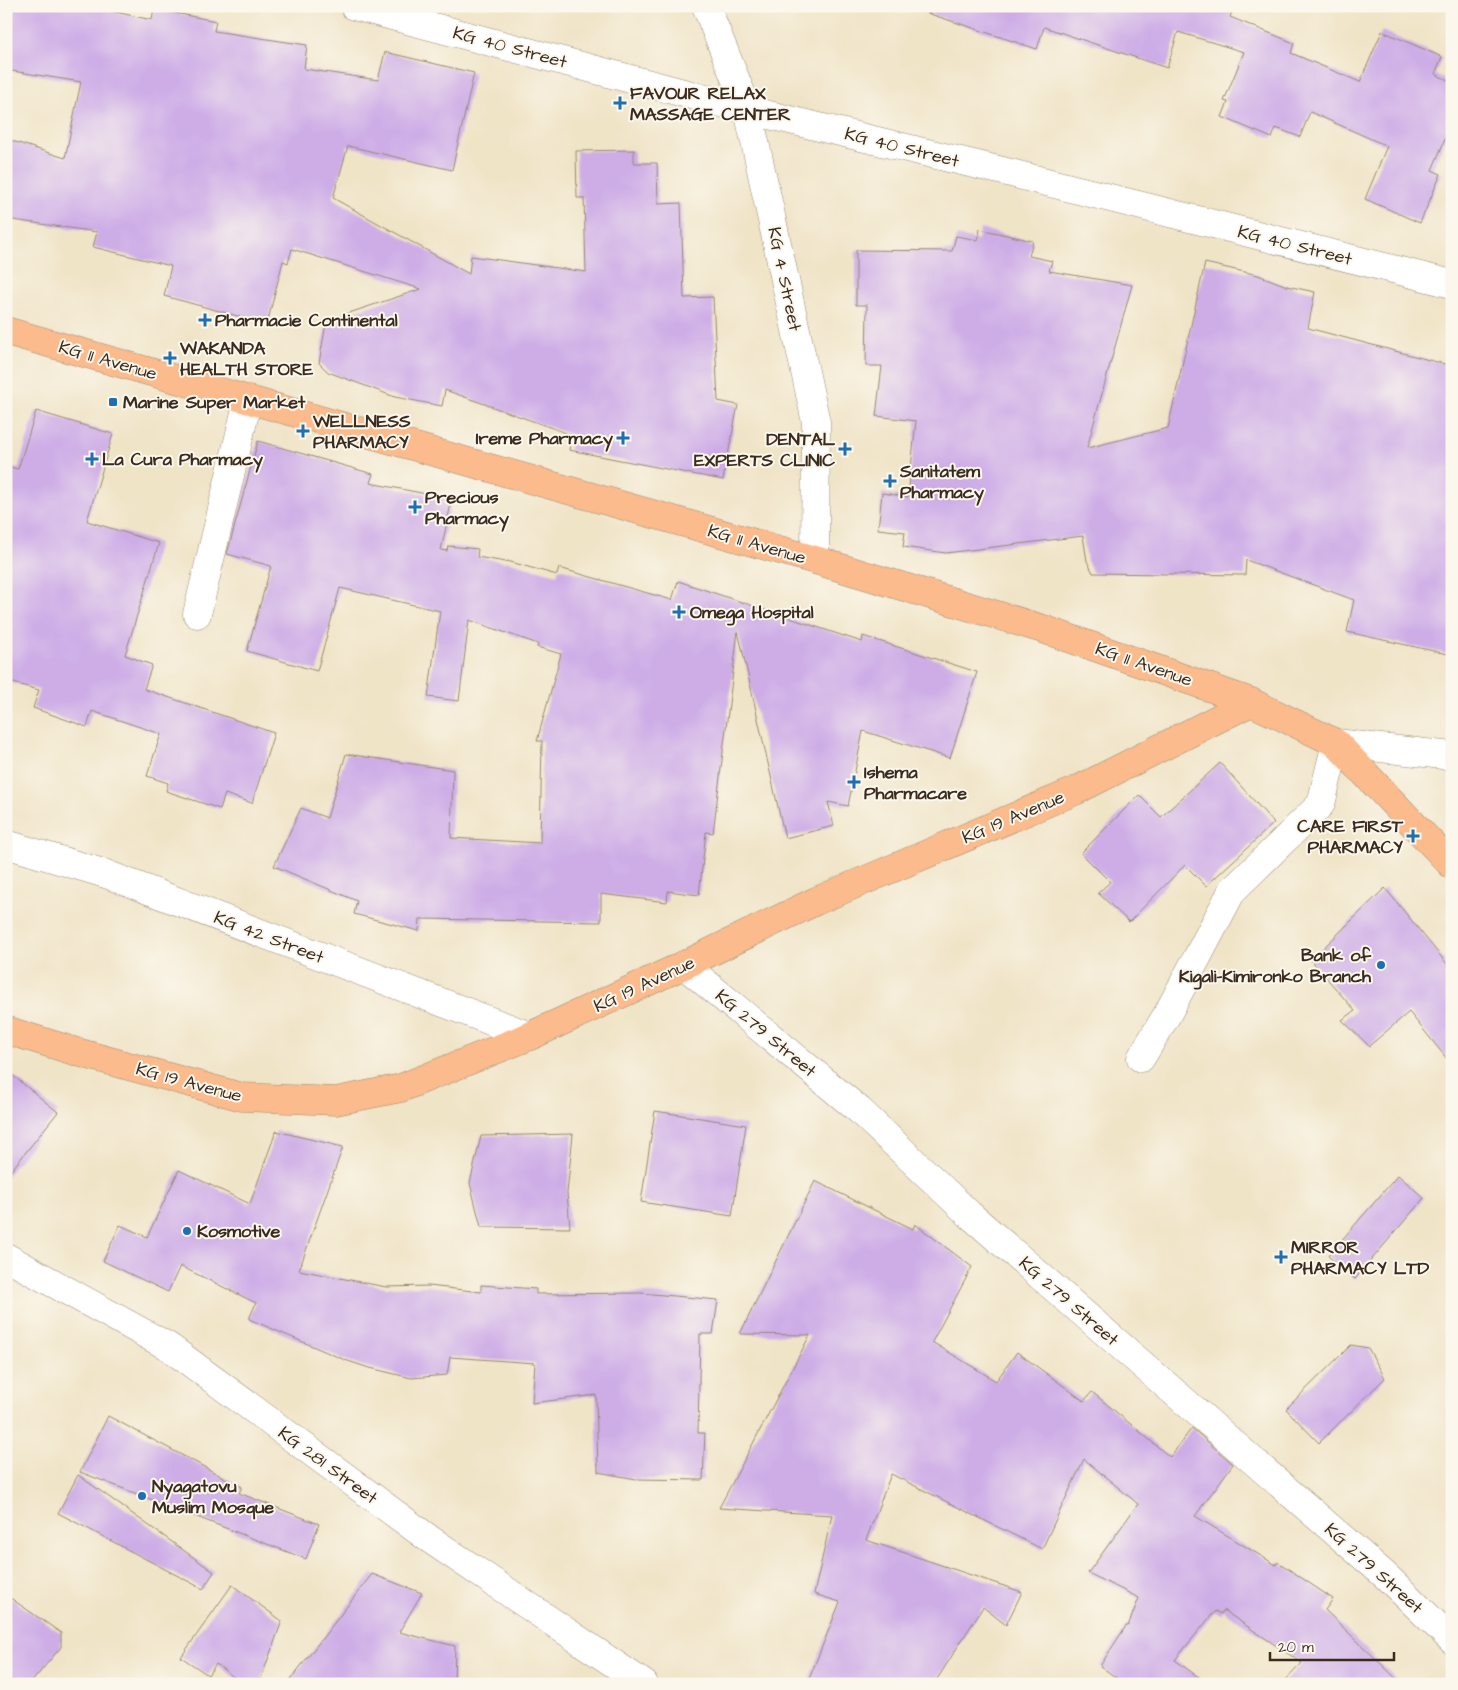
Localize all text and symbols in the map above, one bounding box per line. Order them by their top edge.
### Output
street label: KG 40 Street [450,20,570,75]
place label: FAVOUR RELAX MASSAGE CENTER [630,81,791,127]
marker: FAVOUR RELAX MASSAGE CENTER [614,97,626,109]
street label: KG 40 Street [842,121,962,174]
street label: KG 40 Street [1235,219,1355,272]
street label: KG 4 Street [761,225,808,334]
place label: Pharmacie Continental [215,308,398,333]
marker: Pharmacie Continental [199,314,211,326]
street label: KG 11 Avenue [56,335,160,386]
place label: WAKANDA HEALTH STORE [179,336,314,382]
marker: WAKANDA HEALTH STORE [164,352,176,364]
place label: Marine Super Market [123,390,306,415]
marker: Marine Super Market [107,396,119,408]
place label: WELLNESS PHARMACY [312,409,411,455]
marker: WELLNESS PHARMACY [297,425,309,437]
place label: Ireme Pharmacy [476,426,613,452]
place label: DENTAL EXPERTS CLINIC [694,427,836,473]
marker: Ireme Pharmacy [617,432,629,444]
marker: DENTAL EXPERTS CLINIC [839,443,851,455]
place label: La Cura Pharmacy [102,447,263,473]
marker: La Cura Pharmacy [86,453,98,465]
place label: Sanitatem Pharmacy [899,459,984,506]
marker: Sanitatem Pharmacy [884,475,896,487]
place label: Precious Pharmacy [425,485,509,532]
marker: Precious Pharmacy [409,501,421,513]
street label: KG 11 Avenue [705,519,809,570]
place label: Omega Hospital [690,600,814,626]
marker: Omega Hospital [672,605,686,619]
street label: KG 11 Avenue [1092,636,1196,693]
place label: Ishema Pharmacare [864,760,967,806]
marker: Ishema Pharmacare [848,776,860,788]
street label: KG 19 Avenue [958,785,1068,850]
place label: CARE FIRST PHARMACY [1297,814,1404,860]
marker: CARE FIRST PHARMACY [1407,830,1419,842]
street label: KG 42 Street [210,905,328,970]
place label: Bank of Kigali-Kimironko Branch [1179,943,1372,990]
street label: KG 19 Avenue [590,950,699,1019]
marker: Bank of Kigali-Kimironko Branch [1375,959,1387,971]
street label: KG 279 Street [710,984,822,1084]
street label: KG 19 Avenue [133,1056,245,1109]
place label: Kosmotive [197,1219,281,1244]
marker: Kosmotive [181,1225,193,1237]
place label: MIRROR PHARMACY LTD [1291,1235,1429,1281]
street label: KG 279 Street [1013,1251,1125,1352]
marker: MIRROR PHARMACY LTD [1275,1251,1287,1263]
street label: KG 281 Street [273,1421,383,1510]
place label: Nyagatovu Muslim Mosque [152,1474,274,1520]
marker: Nyagatovu Muslim Mosque [136,1490,148,1502]
street label: KG 279 Street [1319,1517,1429,1620]
scale bar [1270,1630,1394,1662]
text: 20 m [1278,1637,1314,1658]

